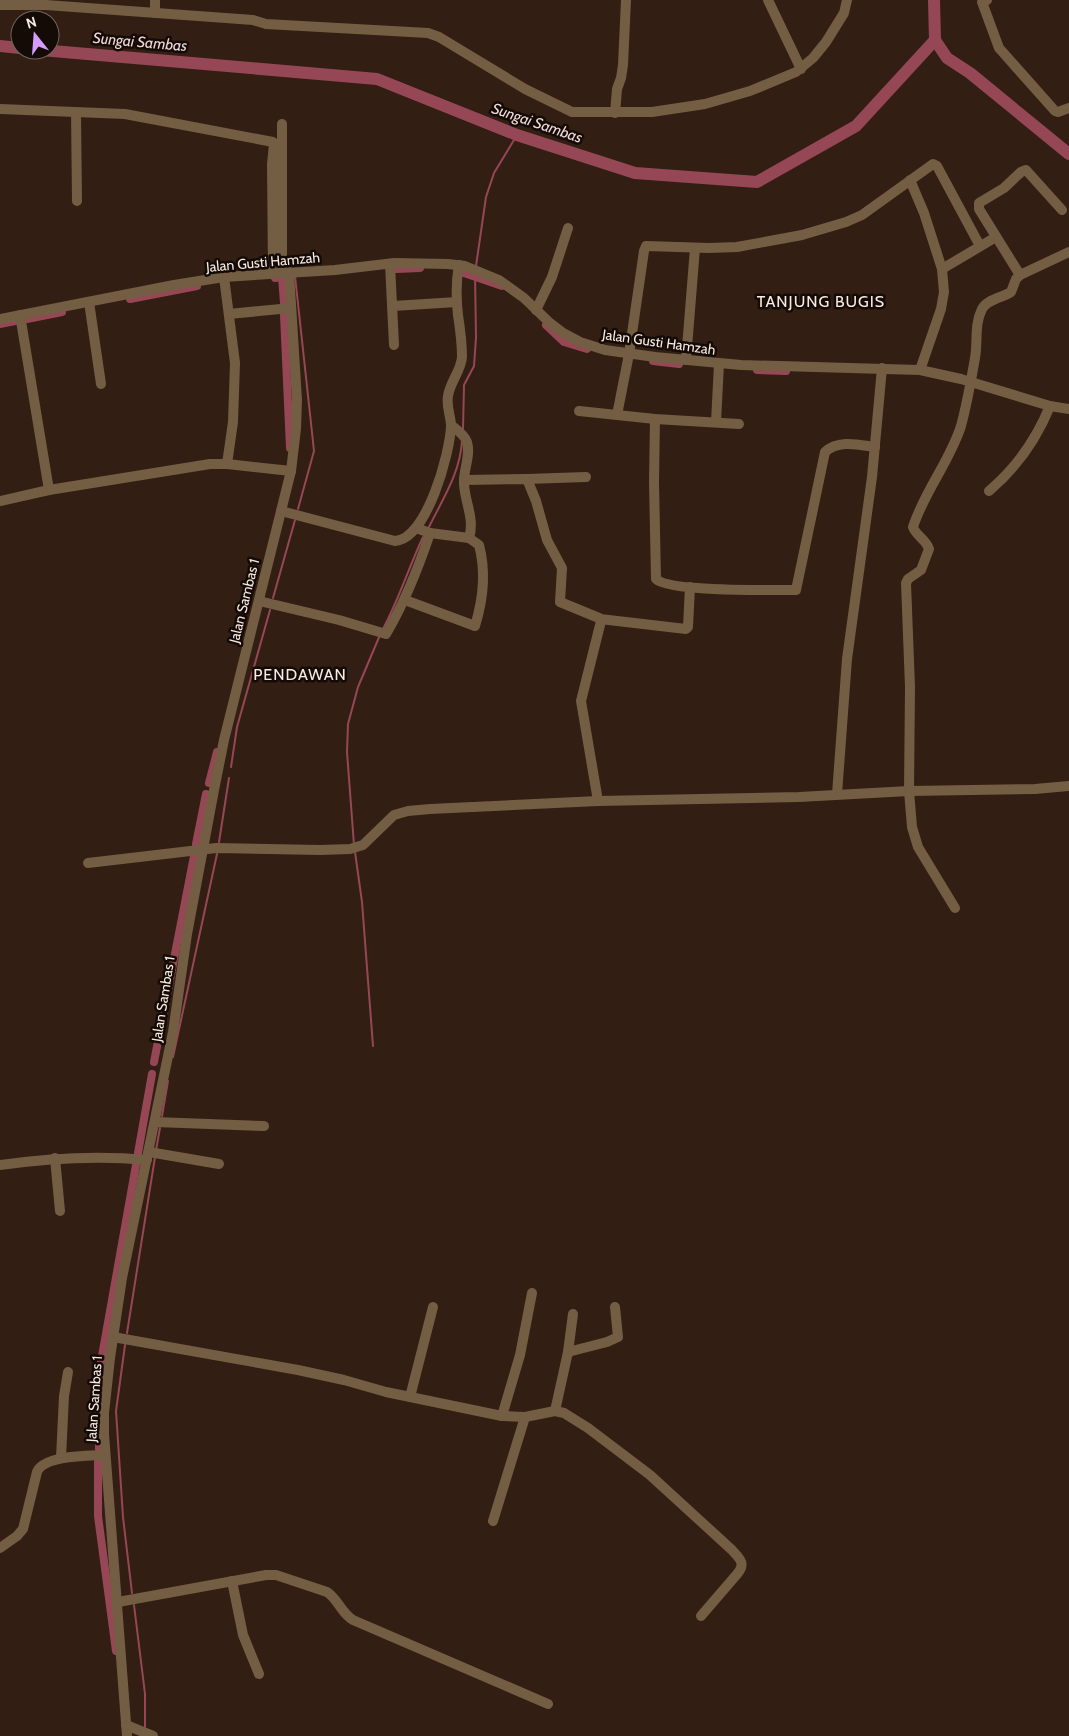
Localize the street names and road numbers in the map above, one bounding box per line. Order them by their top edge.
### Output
street label: Jalan Gusti Hamzah [204,248,321,276]
street label: Jalan Gusti Hamzah [600,325,717,359]
street label: Jalan Sambas 1 [225,557,263,646]
street label: Jalan Sambas 1 [147,955,179,1044]
street label: Jalan Sambas 1 [82,1355,106,1444]

